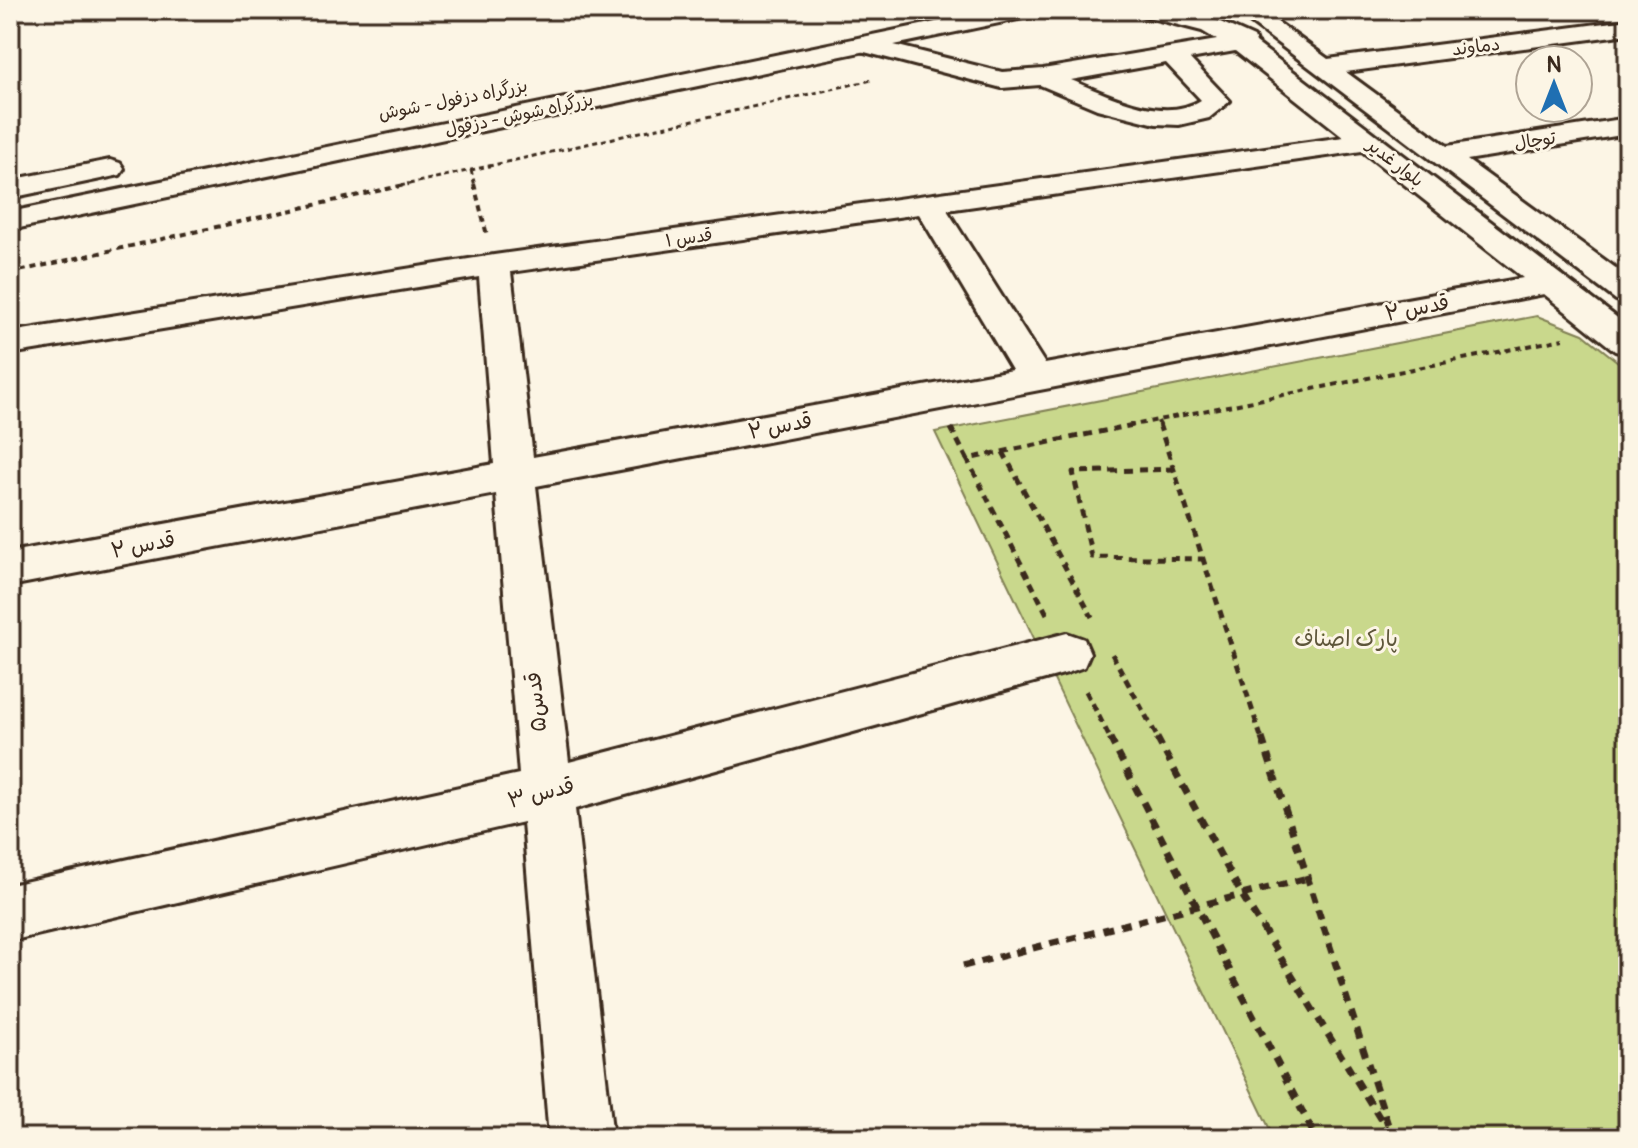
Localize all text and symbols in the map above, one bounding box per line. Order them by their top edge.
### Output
street label: دماوند [1451,33,1501,61]
north arrow [1514,44,1594,124]
text: N [1547,51,1562,79]
street label: بزرگراه دزفول - شوش [377,74,529,126]
street label: بزرگراه شوش - دزفول [443,88,595,142]
street label: توچال [1513,126,1558,156]
street label: بلوار غدیر [1360,132,1428,192]
street label: قدس ۱ [664,223,714,253]
street label: قدس ۲ [1383,288,1451,328]
street label: قدس ۲ [746,406,814,446]
street label: قدس ۲ [109,525,177,565]
park label: پارک اصناف [1294,625,1398,653]
street label: قدس۵ [519,671,553,733]
street label: قدس ۳ [505,771,577,815]

